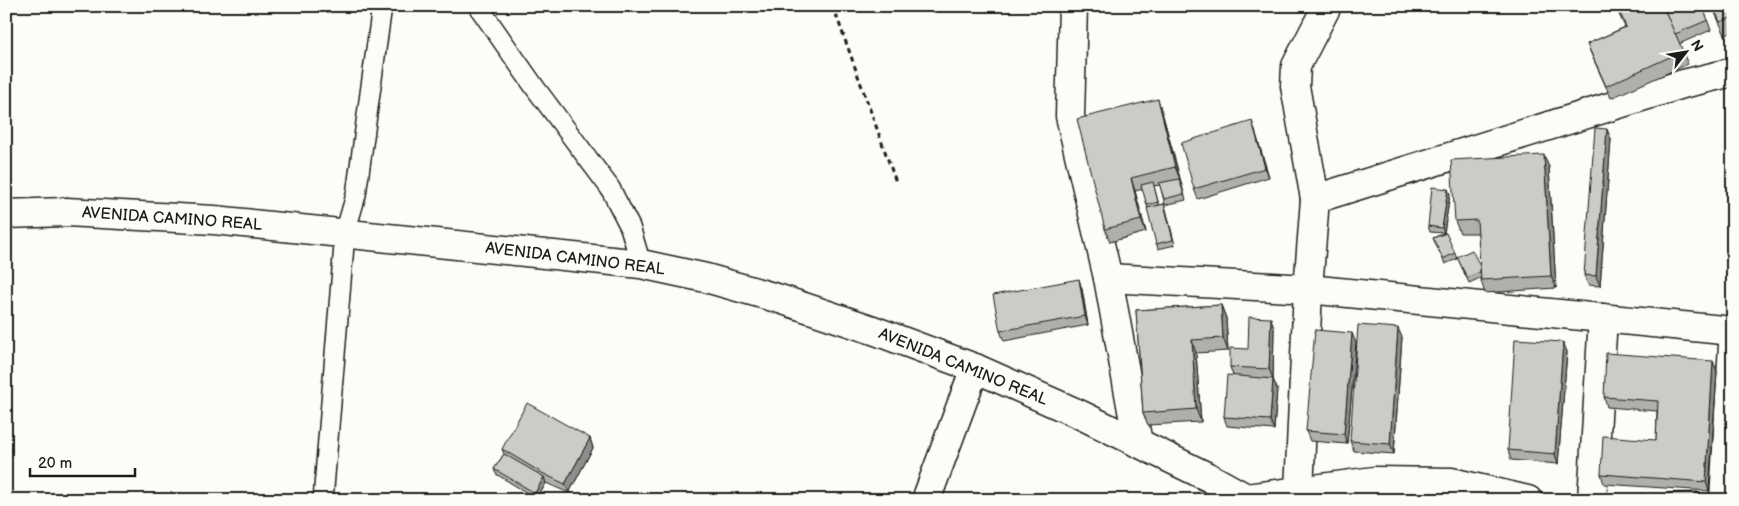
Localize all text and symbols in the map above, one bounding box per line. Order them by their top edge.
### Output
north arrow [1662,28,1712,78]
text: N [1687,37,1707,54]
street label: AVENIDA CAMINO REAL [81,203,263,235]
street label: AVENIDA CAMINO REAL [484,239,667,280]
street label: AVENIDA CAMINO REAL [876,324,1051,410]
scale bar [30,446,135,478]
text: 20 m [38,454,72,473]

